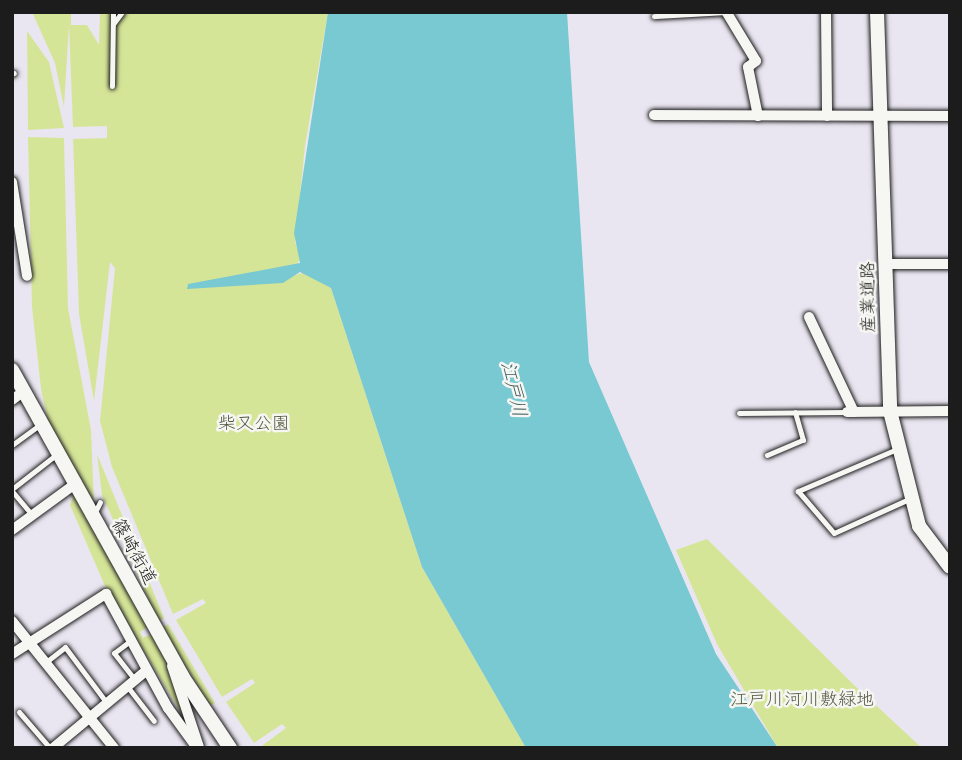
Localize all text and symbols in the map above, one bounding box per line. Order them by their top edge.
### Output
street label: 産業道路 [856,261,878,333]
water label: 江戸川 [497,359,533,419]
park label: 柴又公園 [218,411,290,433]
street label: 篠崎街道 [108,514,162,588]
park label: 江戸川河川敷緑地 [730,687,874,709]

